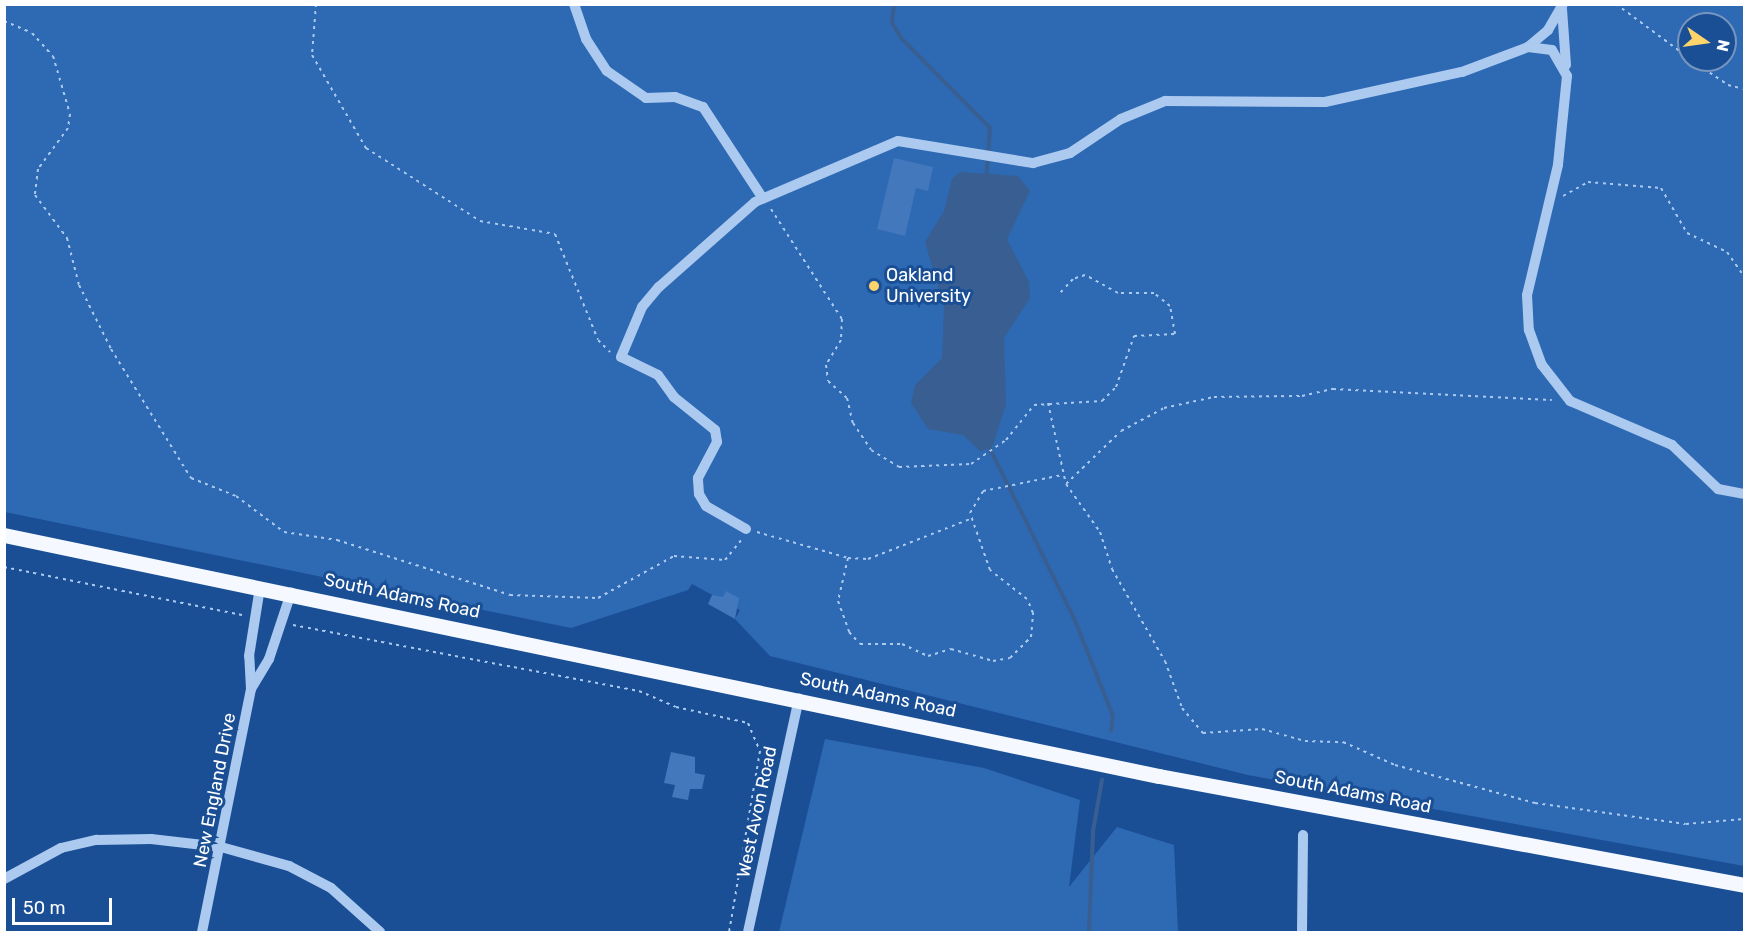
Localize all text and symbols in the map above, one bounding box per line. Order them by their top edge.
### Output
north arrow [1677,12,1737,72]
text: N [1713,38,1734,53]
place label: Oakland University [886,265,971,308]
marker: Oakland University [867,279,881,293]
street label: South Adams Road [322,569,482,623]
street label: South Adams Road [798,668,958,722]
street label: New England Drive [189,711,241,869]
street label: West Avon Road [732,744,782,880]
street label: South Adams Road [1273,766,1433,818]
scale bar [15,886,116,924]
text: 50 m [23,897,66,919]

